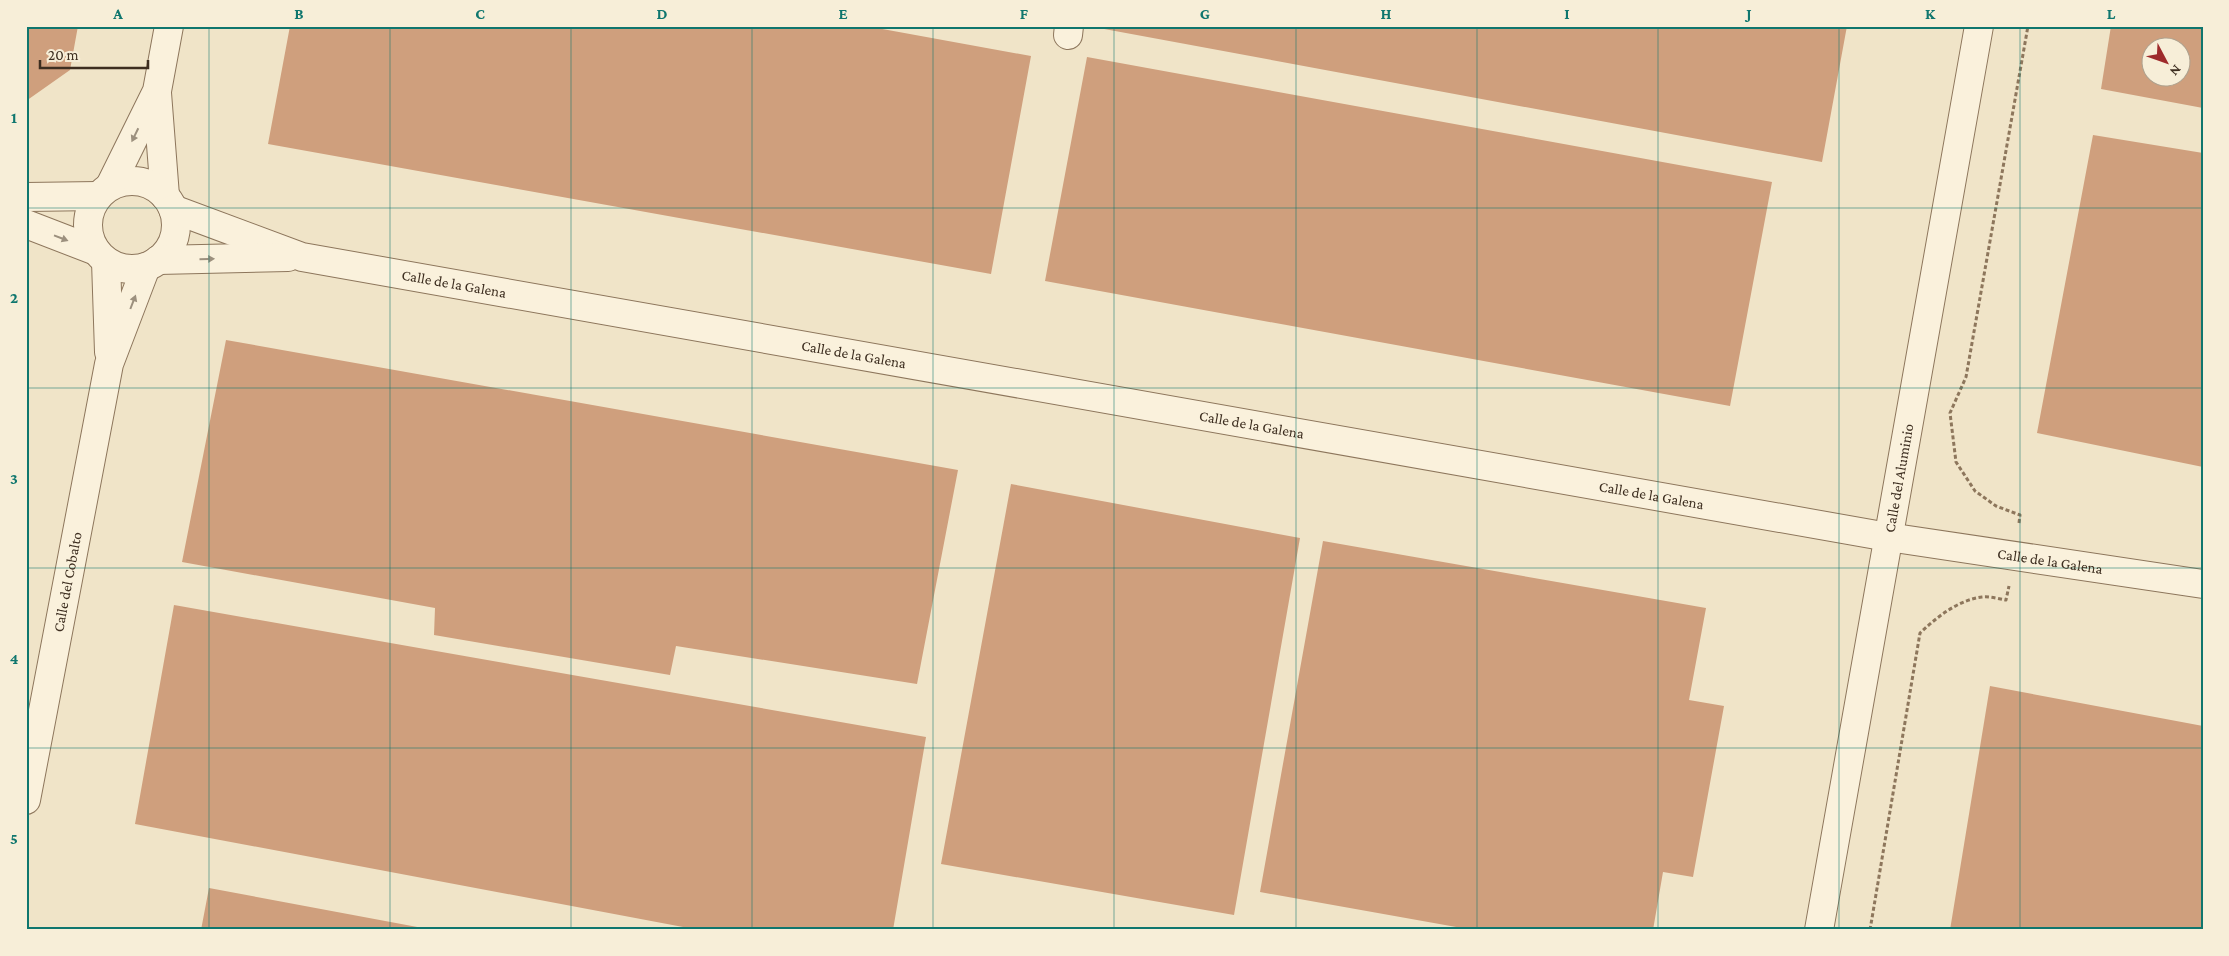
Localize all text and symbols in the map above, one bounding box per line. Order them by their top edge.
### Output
text: A [112,5,123,22]
text: B [294,5,304,22]
text: C [475,5,485,22]
text: D [656,5,668,22]
text: E [838,5,848,22]
text: F [1020,5,1029,22]
text: G [1200,5,1210,22]
text: H [1381,5,1392,22]
text: I [1564,5,1570,22]
text: J [1744,5,1752,22]
text: K [1925,5,1936,22]
text: L [2107,5,2116,22]
scale bar [40,38,148,70]
north arrow [2142,38,2192,88]
text: 20 m [48,47,79,63]
text: N [2166,62,2185,80]
text: 1 [11,109,17,126]
one-way arrow [131,128,139,142]
one-way arrow [54,234,68,242]
one-way arrow [199,255,215,263]
street label: Calle de la Galena [400,267,508,301]
text: 2 [10,289,18,306]
one-way arrow [129,295,137,309]
street label: Calle de la Galena [800,337,908,372]
street label: Calle de la Galena [1198,408,1305,442]
street label: Calle del Aluminio [1882,422,1916,534]
text: 3 [10,470,18,487]
street label: Calle de la Galena [1598,478,1705,512]
street label: Calle del Cobalto [50,531,85,633]
street label: Calle de la Galena [1996,545,2104,577]
text: 4 [10,650,19,667]
text: 5 [10,830,18,847]

